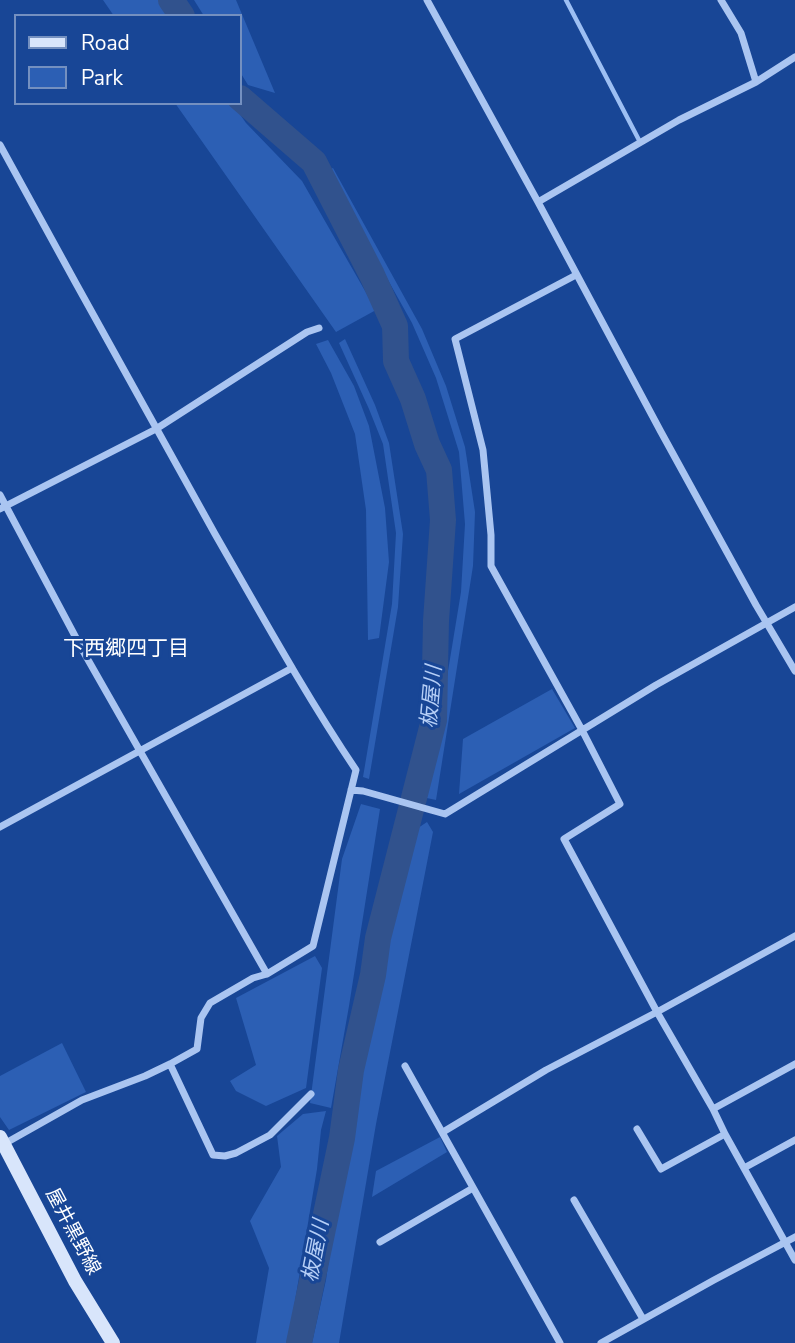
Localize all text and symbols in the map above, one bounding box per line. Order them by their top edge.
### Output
legend [14,14,242,105]
text: Road [81,29,130,57]
text: Park [81,64,123,92]
district label: 下西郷四丁目 [63,637,189,663]
water label: 板屋川 [418,665,448,729]
street label: 屋井黒野線 [40,1185,104,1279]
water label: 板屋川 [299,1218,335,1284]

